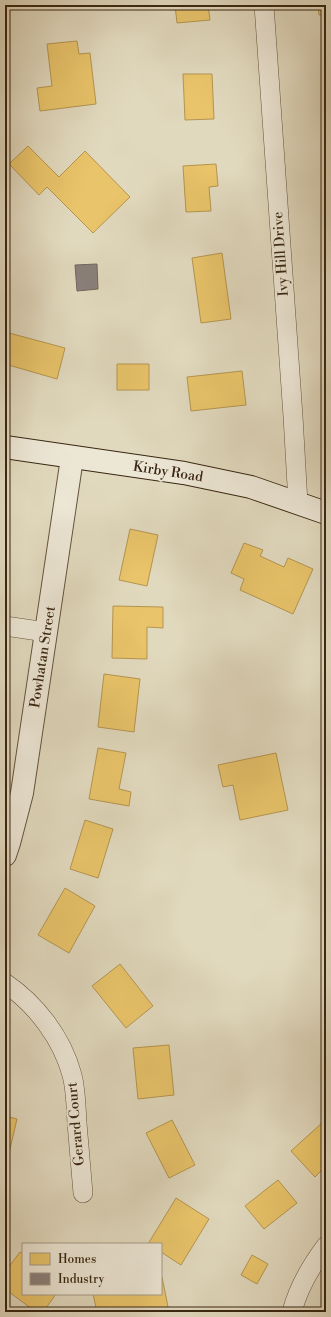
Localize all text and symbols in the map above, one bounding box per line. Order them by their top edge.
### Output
street label: Ivy Hill Drive [269,211,293,297]
street label: Kirby Road [132,458,204,486]
street label: Powhatan Street [26,605,60,709]
street label: Gerard Court [63,1081,89,1167]
legend [22,1243,162,1295]
text: Homes [58,1252,96,1267]
text: Industry [58,1272,105,1287]

